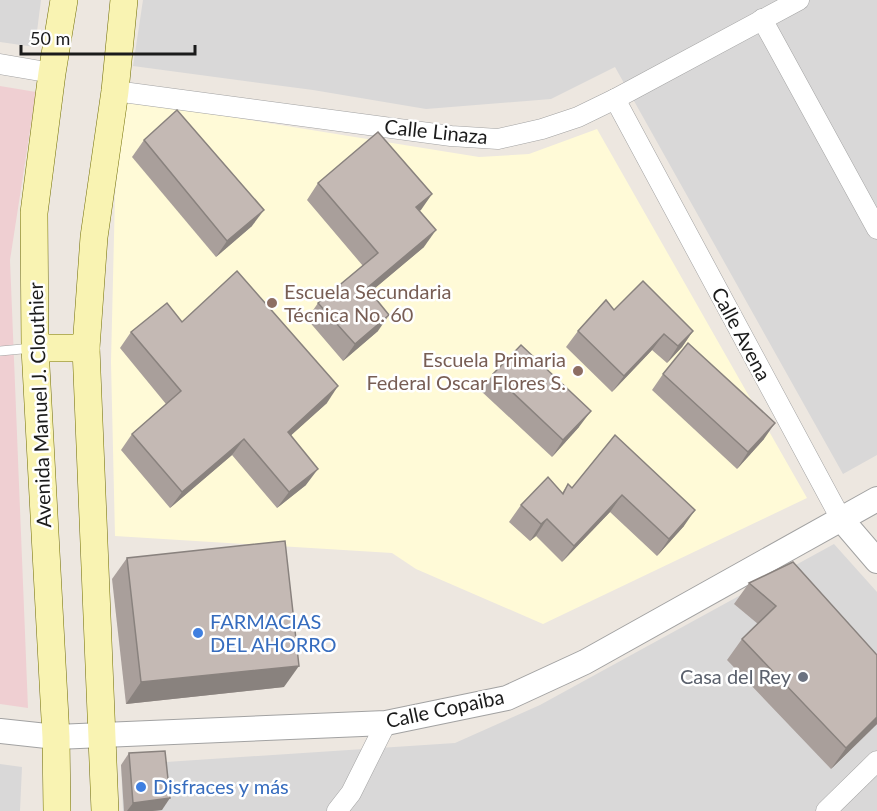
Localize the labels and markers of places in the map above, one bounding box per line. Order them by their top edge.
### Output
place label: Escuela Secundaria Técnica No. 60 [284,279,451,326]
marker: Escuela Secundaria Técnica No. 60 [265,296,279,310]
place label: Escuela Primaria Federal Oscar Flores S. [366,347,566,394]
marker: Escuela Primaria Federal Oscar Flores S. [571,364,585,378]
place label: FARMACIAS DEL AHORRO [210,609,337,656]
marker: FARMACIAS DEL AHORRO [191,626,205,640]
place label: Casa del Rey [680,664,792,688]
marker: Casa del Rey [796,670,810,684]
place label: Disfraces y más [153,774,289,798]
marker: Disfraces y más [134,780,148,794]

